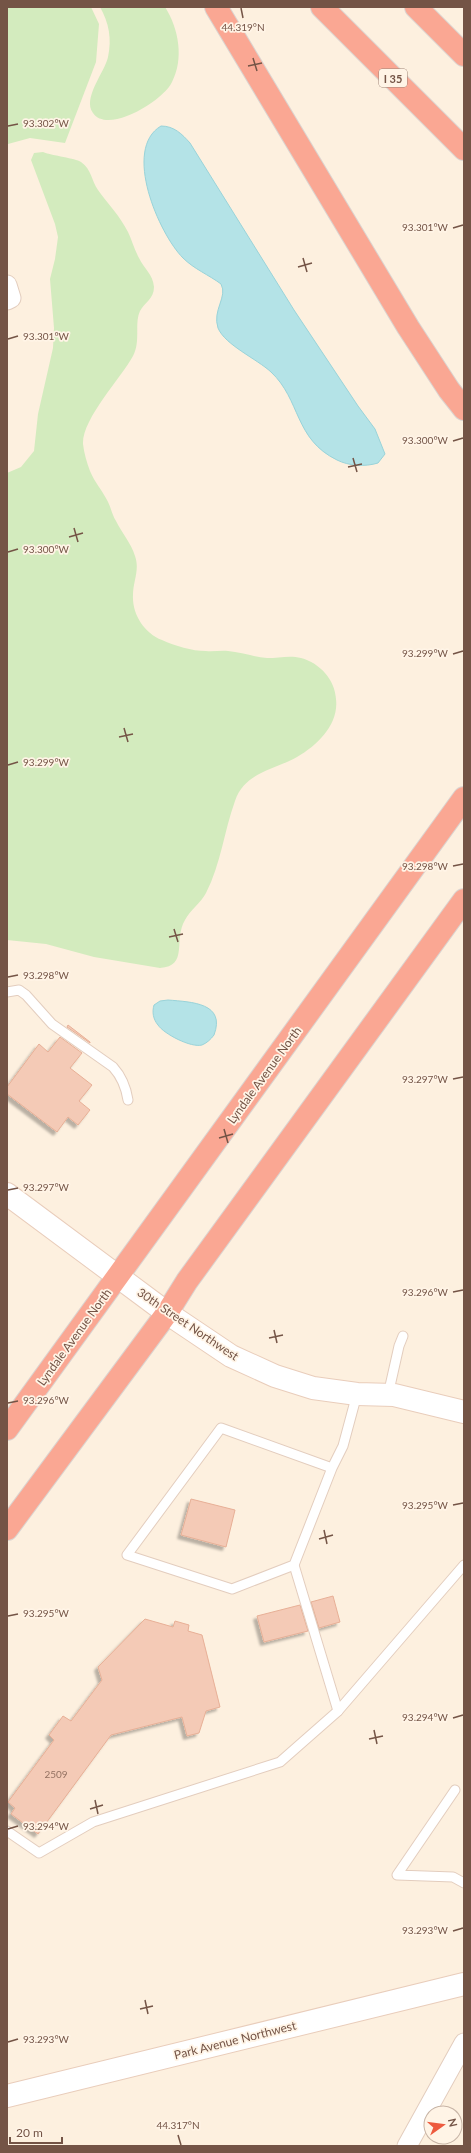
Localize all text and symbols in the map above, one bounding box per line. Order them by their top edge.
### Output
text: 44.319°N [221,21,265,33]
road number: I 35 [379,69,407,87]
text: 93.302°W [23,117,70,129]
text: 93.301°W [402,221,449,233]
text: 93.301°W [23,330,70,342]
text: 93.300°W [402,434,449,446]
text: 93.300°W [23,543,70,555]
text: 93.299°W [402,647,449,659]
text: 93.299°W [23,756,70,768]
text: 93.298°W [402,860,449,872]
text: 93.298°W [23,969,70,981]
street label: Lyndale Avenue North [224,1024,304,1126]
text: 93.297°W [402,1073,449,1085]
text: 93.297°W [23,1181,70,1193]
street label: 30th Street Northwest [134,1285,242,1364]
street label: Lyndale Avenue North [34,1286,114,1388]
text: 93.296°W [402,1286,449,1298]
text: 93.296°W [23,1394,70,1406]
text: 93.295°W [402,1499,449,1511]
text: 93.295°W [23,1607,70,1619]
text: 93.294°W [402,1711,449,1723]
house number: 2509 [44,1768,68,1780]
text: 93.294°W [23,1820,70,1832]
text: 93.293°W [402,1924,449,1936]
street label: Park Avenue Northwest [172,2017,298,2062]
text: 93.293°W [23,2033,70,2045]
north arrow [423,2105,463,2145]
text: N [446,2117,461,2128]
scale bar [10,2119,62,2145]
text: 44.317°N [156,2119,200,2131]
text: 20 m [16,2125,43,2140]

